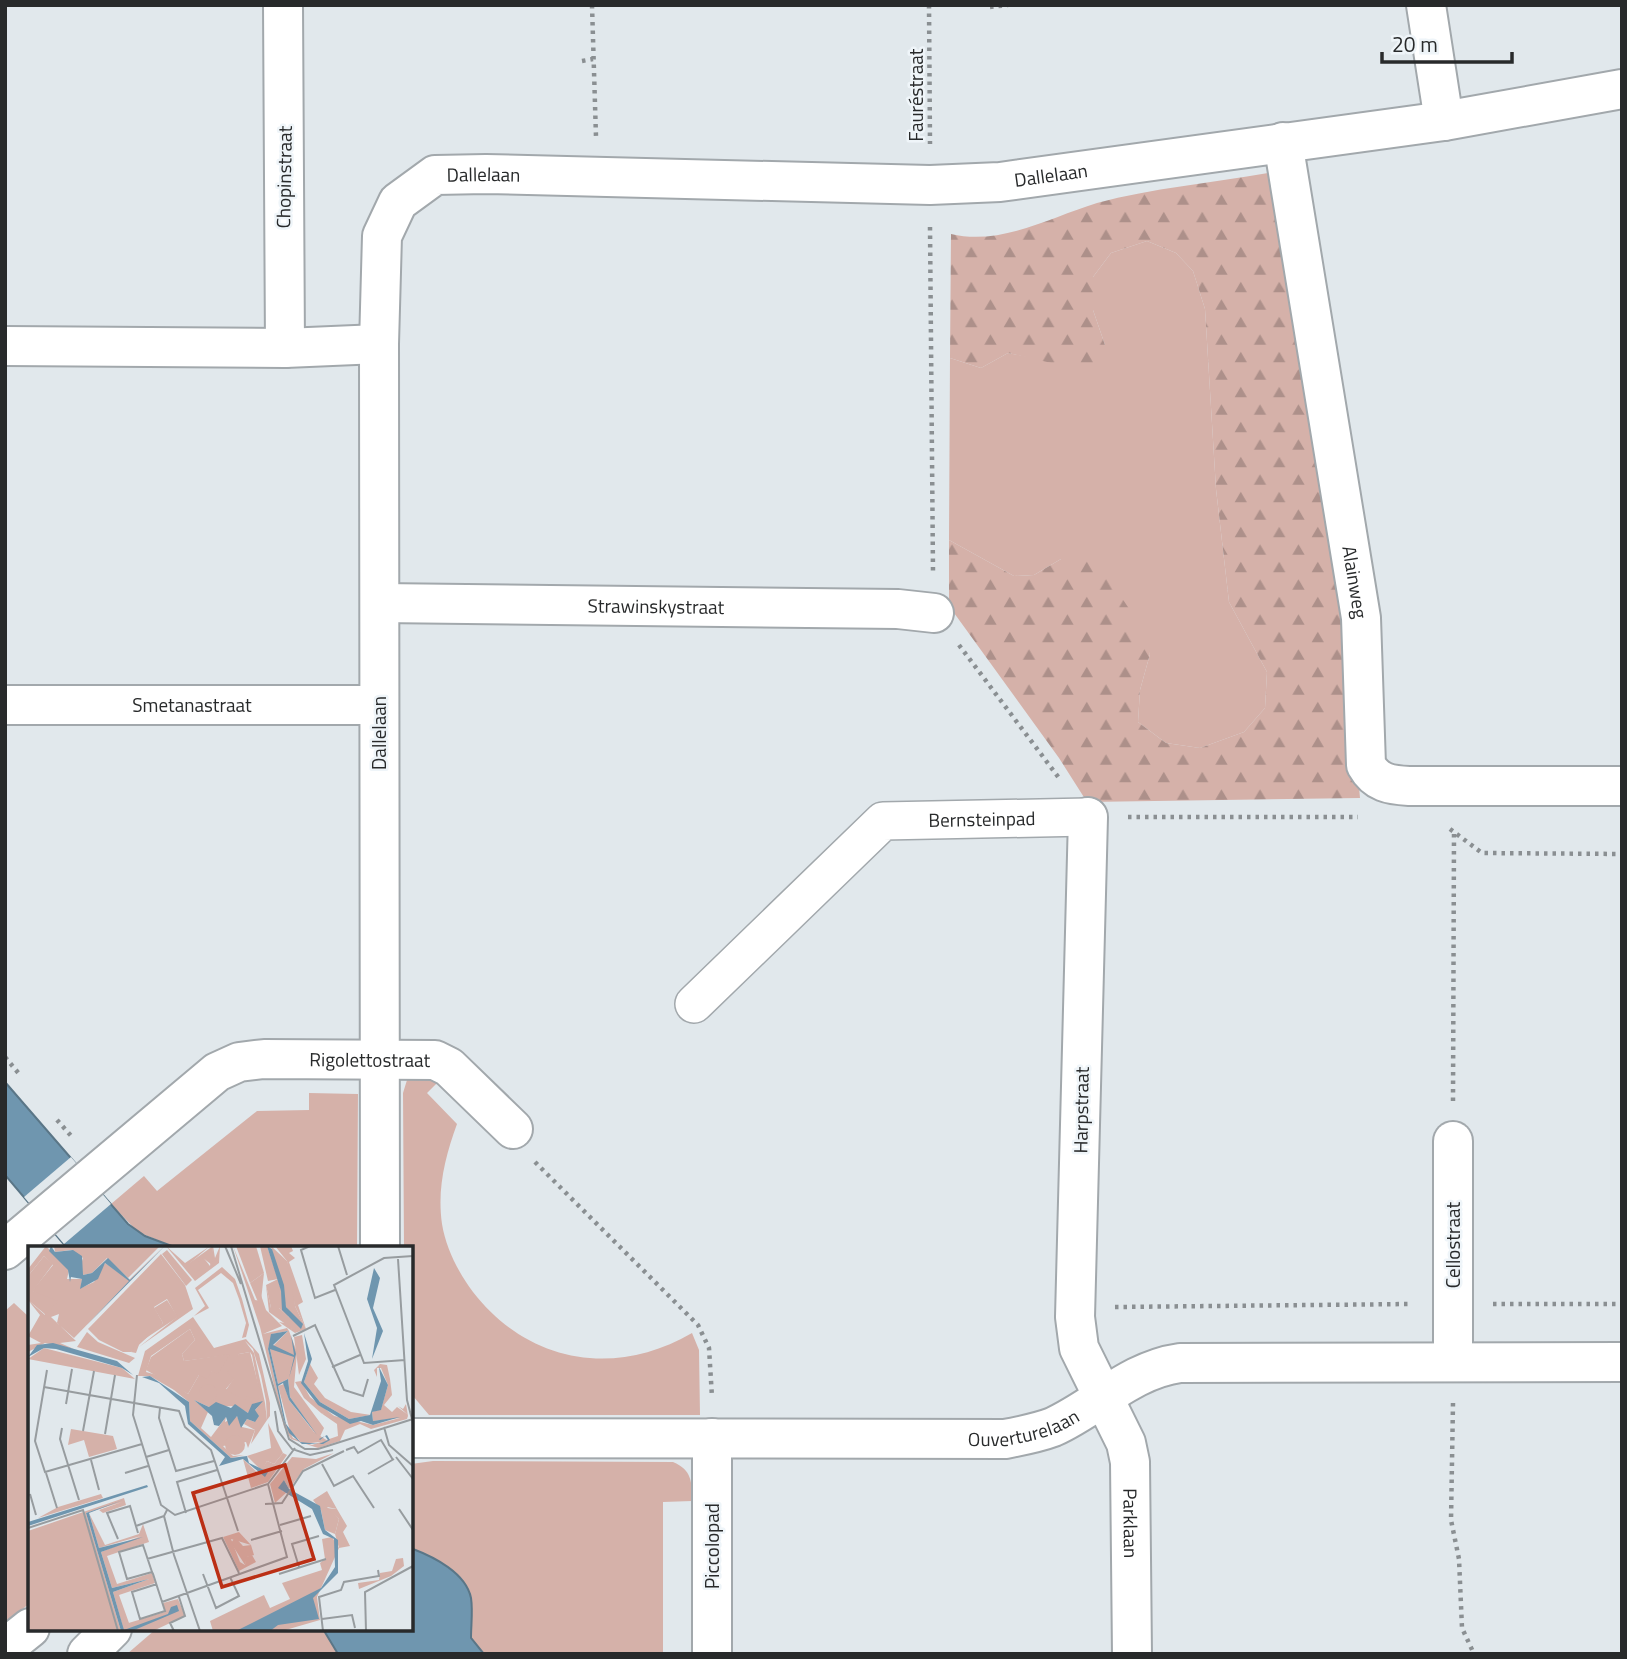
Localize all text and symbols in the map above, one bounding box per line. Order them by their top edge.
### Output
scale bar [1382,21,1512,65]
text: 20 m [1392,28,1438,60]
street label: Fauréstraat [901,48,930,141]
street label: Chopinstraat [268,125,299,229]
street label: Dallelaan [1012,155,1089,194]
street label: Dallelaan [446,159,521,189]
street label: Alainweg [1335,544,1376,621]
street label: Strawinskystraat [588,590,725,621]
street label: Smetanastraat [132,690,252,719]
street label: Dallelaan [364,696,393,770]
street label: Bernsteinpad [928,803,1036,834]
street label: Rigolettostraat [309,1044,431,1074]
street label: Harpstraat [1065,1066,1096,1154]
street label: Cellostraat [1438,1202,1467,1288]
inset map [28,1246,413,1631]
street label: Ouverturelaan [968,1401,1084,1453]
street label: Parklaan [1116,1488,1146,1558]
street label: Piccolopad [697,1503,726,1589]

